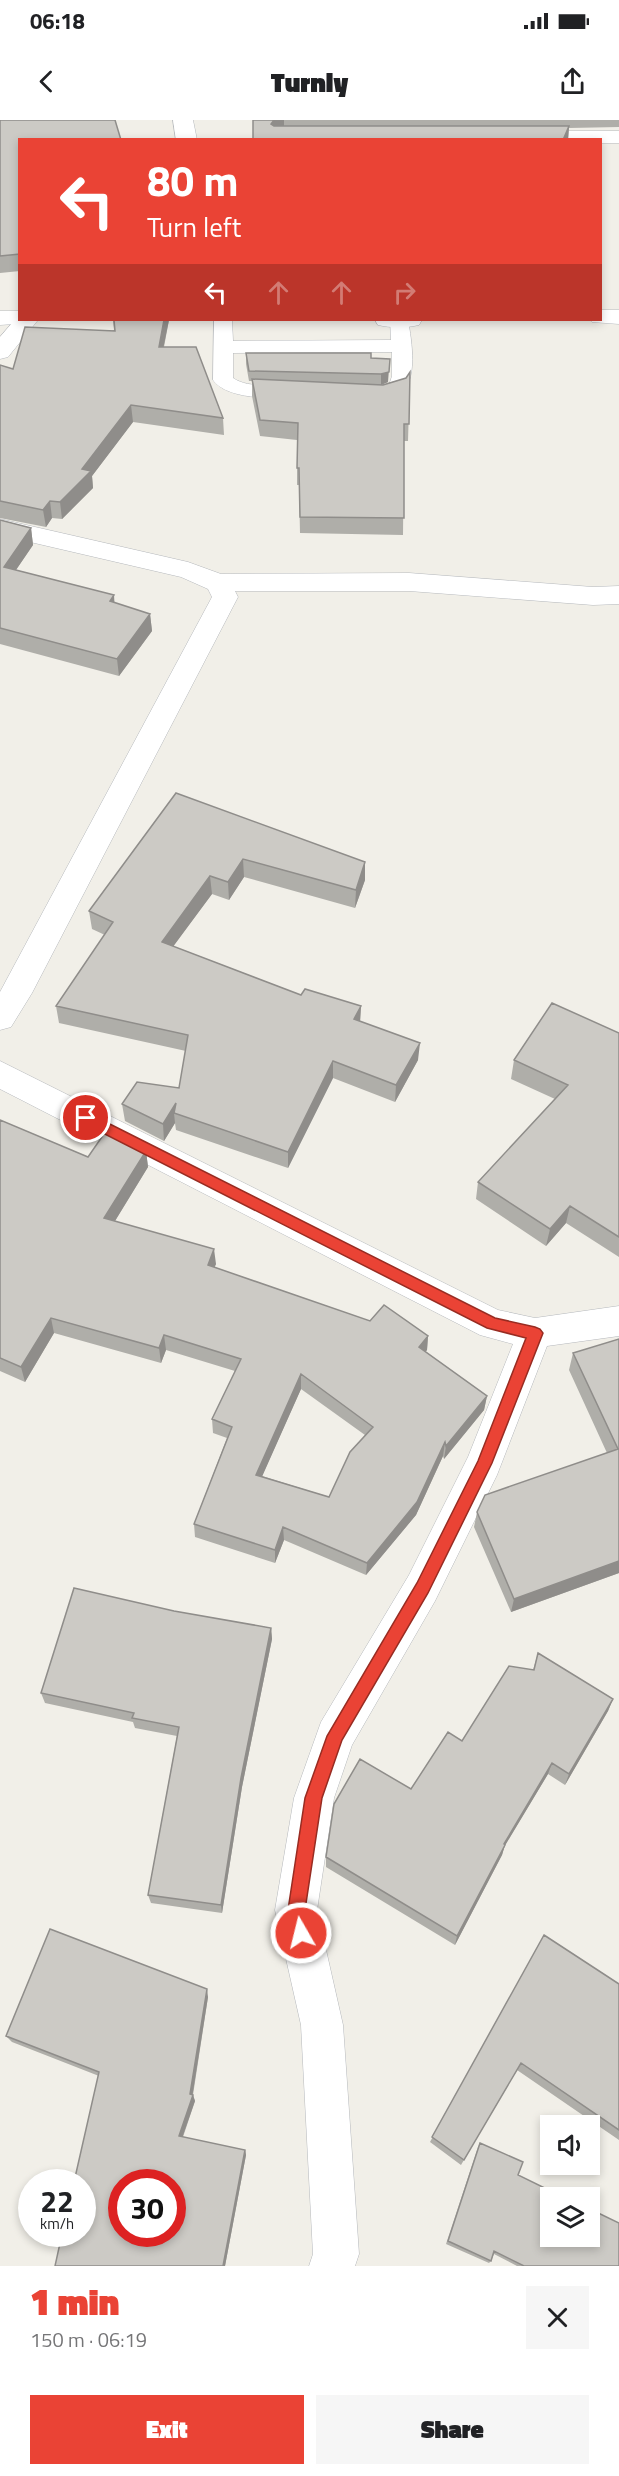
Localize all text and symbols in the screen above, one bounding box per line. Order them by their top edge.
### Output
text: 06:18 [30,4,85,38]
text: Turnly [271,61,348,102]
icon: back [30,65,63,98]
icon: share [556,65,589,98]
text: 80 m [147,148,239,212]
icon: left [48,162,126,240]
text: Turn left [147,206,241,247]
icon: left [199,276,232,309]
icon: ahead [262,276,295,309]
icon: ahead [325,276,358,309]
icon: right [388,276,421,309]
pin [60,1092,111,1143]
icon: arrive [69,1101,102,1134]
position arrow [269,1901,333,1965]
map controls [540,2115,600,2247]
button: sound [540,2115,600,2175]
speed limit sign: 30 [108,2169,186,2247]
text: 22 [40,2178,74,2224]
button: layers [540,2187,600,2247]
text: km/h [40,2212,74,2235]
text: 1 min [30,2274,119,2329]
button: close [526,2286,589,2349]
text: 150 m · 06:19 [30,2324,147,2355]
button: Exit [30,2395,304,2464]
button: Share [316,2395,589,2464]

